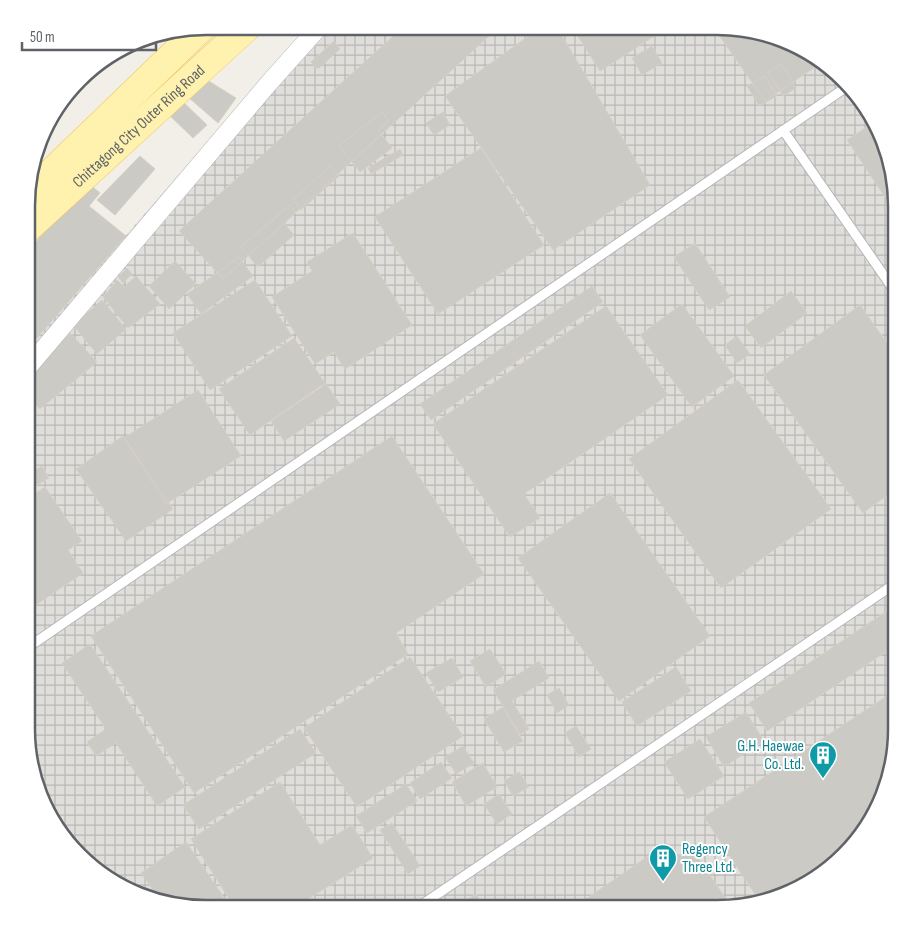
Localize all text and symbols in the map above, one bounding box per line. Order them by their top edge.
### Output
scale bar [22,20,156,52]
text: 50 m [30,28,55,47]
street label: Chittagong City Outer Ring Road [69,61,209,192]
place label: G.H. Haewae Co. Ltd. [737,737,804,774]
building icon: G.H. Haewae Co. Ltd. [808,740,838,779]
place label: Regency Three Ltd. [682,840,735,877]
building icon: Regency Three Ltd. [648,843,678,882]

